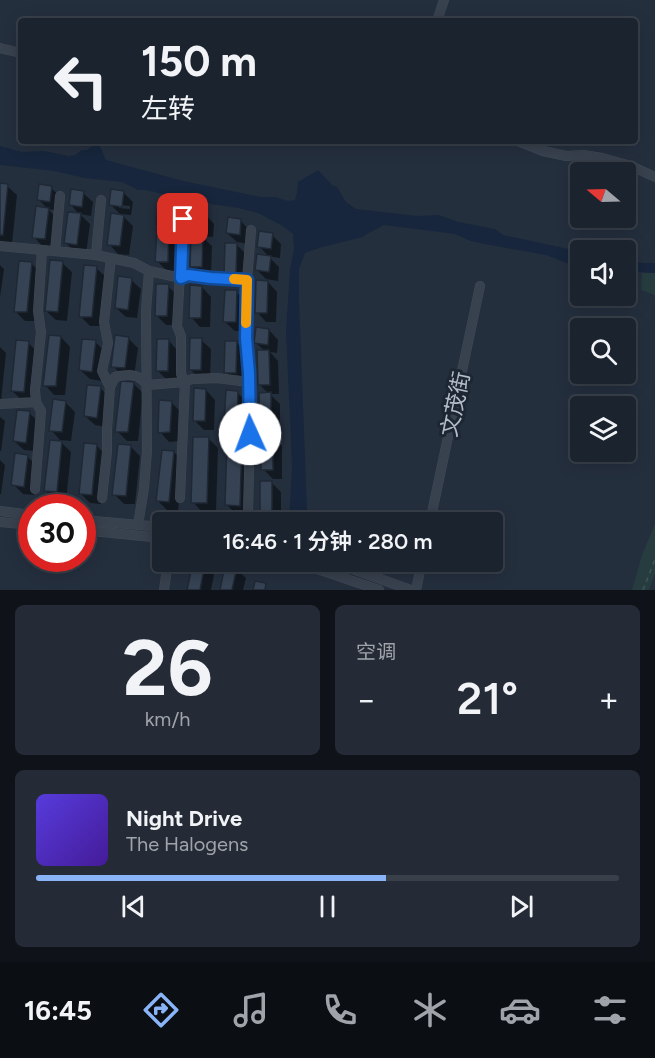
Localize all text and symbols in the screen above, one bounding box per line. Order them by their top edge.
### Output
text: 150 m [141,36,257,87]
icon: left [42,42,120,120]
text: 左转 [141,92,195,125]
north arrow [570,162,636,228]
map controls [570,162,636,462]
pin [157,193,208,244]
icon: arrive [166,202,199,235]
button: sound [570,240,636,306]
button: search [570,318,636,384]
street label: 文茂街 [435,369,476,439]
button: layers [570,396,636,462]
position arrow [218,402,282,466]
speed limit sign: 30 [18,494,96,572]
text: 16:46 · 1 分钟 · 280 m [222,528,433,555]
text: 26 [122,621,213,715]
text: 空调 [356,640,396,664]
text: 21° [457,671,518,725]
text: − [356,680,377,719]
text: + [598,680,619,719]
text: km/h [145,707,190,731]
text: Night Drive [126,805,242,832]
text: The Halogens [126,832,248,856]
icon: previous [117,890,150,923]
icon: pause [311,890,344,923]
icon: next [505,890,538,923]
icon: directions [140,989,182,1031]
icon: music [230,989,272,1031]
icon: phone [319,989,361,1031]
icon: climate [409,989,451,1031]
icon: car [499,989,541,1031]
icon: filters [589,989,631,1031]
text: 16:45 [24,994,92,1027]

